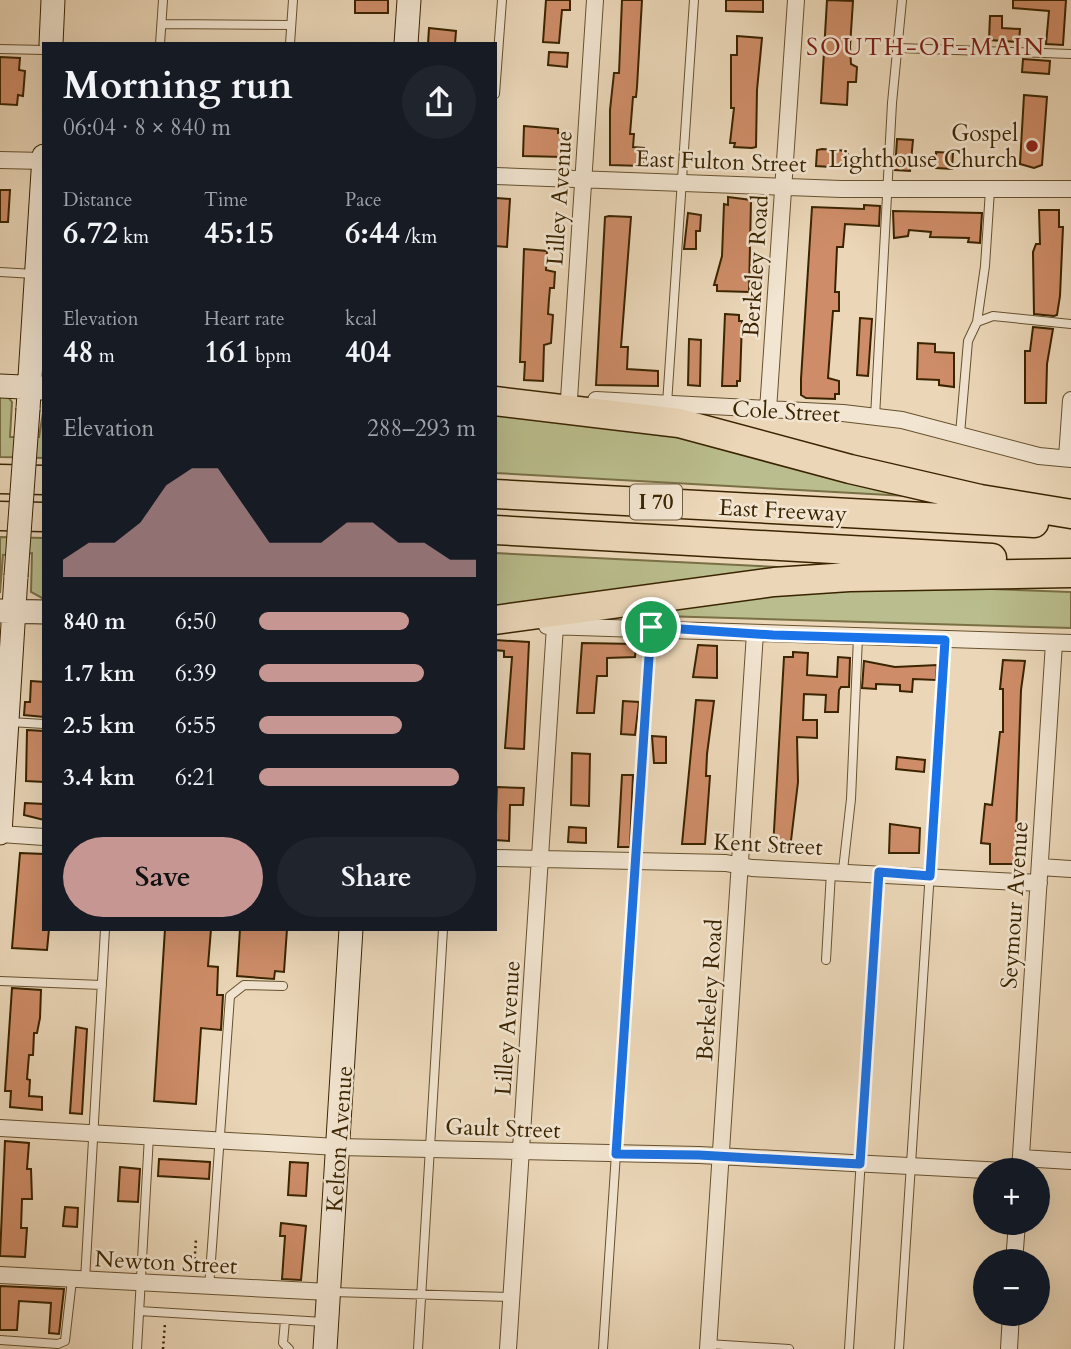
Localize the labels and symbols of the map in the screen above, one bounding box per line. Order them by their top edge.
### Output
district label: SOUTH-OF-MAIN [806,31,1046,64]
place label: Gospel Lighthouse Church [829,118,1018,175]
street label: Lilley Avenue [539,129,580,267]
marker: Gospel Lighthouse Church [1024,138,1040,154]
street label: East Fulton Street [635,143,807,180]
street label: Berkeley Road [735,193,776,338]
street label: Cole Street [731,393,841,430]
road number: I 70 [630,484,682,520]
street label: East Freeway [718,492,848,529]
pin [621,597,681,657]
street label: Seymour Avenue [993,820,1036,990]
street label: Kent Street [713,826,823,863]
street label: Berkeley Road [689,917,730,1062]
street label: Lilley Avenue [487,959,528,1097]
street label: Kelton Avenue [319,1065,360,1213]
street label: Gault Street [445,1111,561,1146]
street label: Newton Street [94,1243,238,1282]

